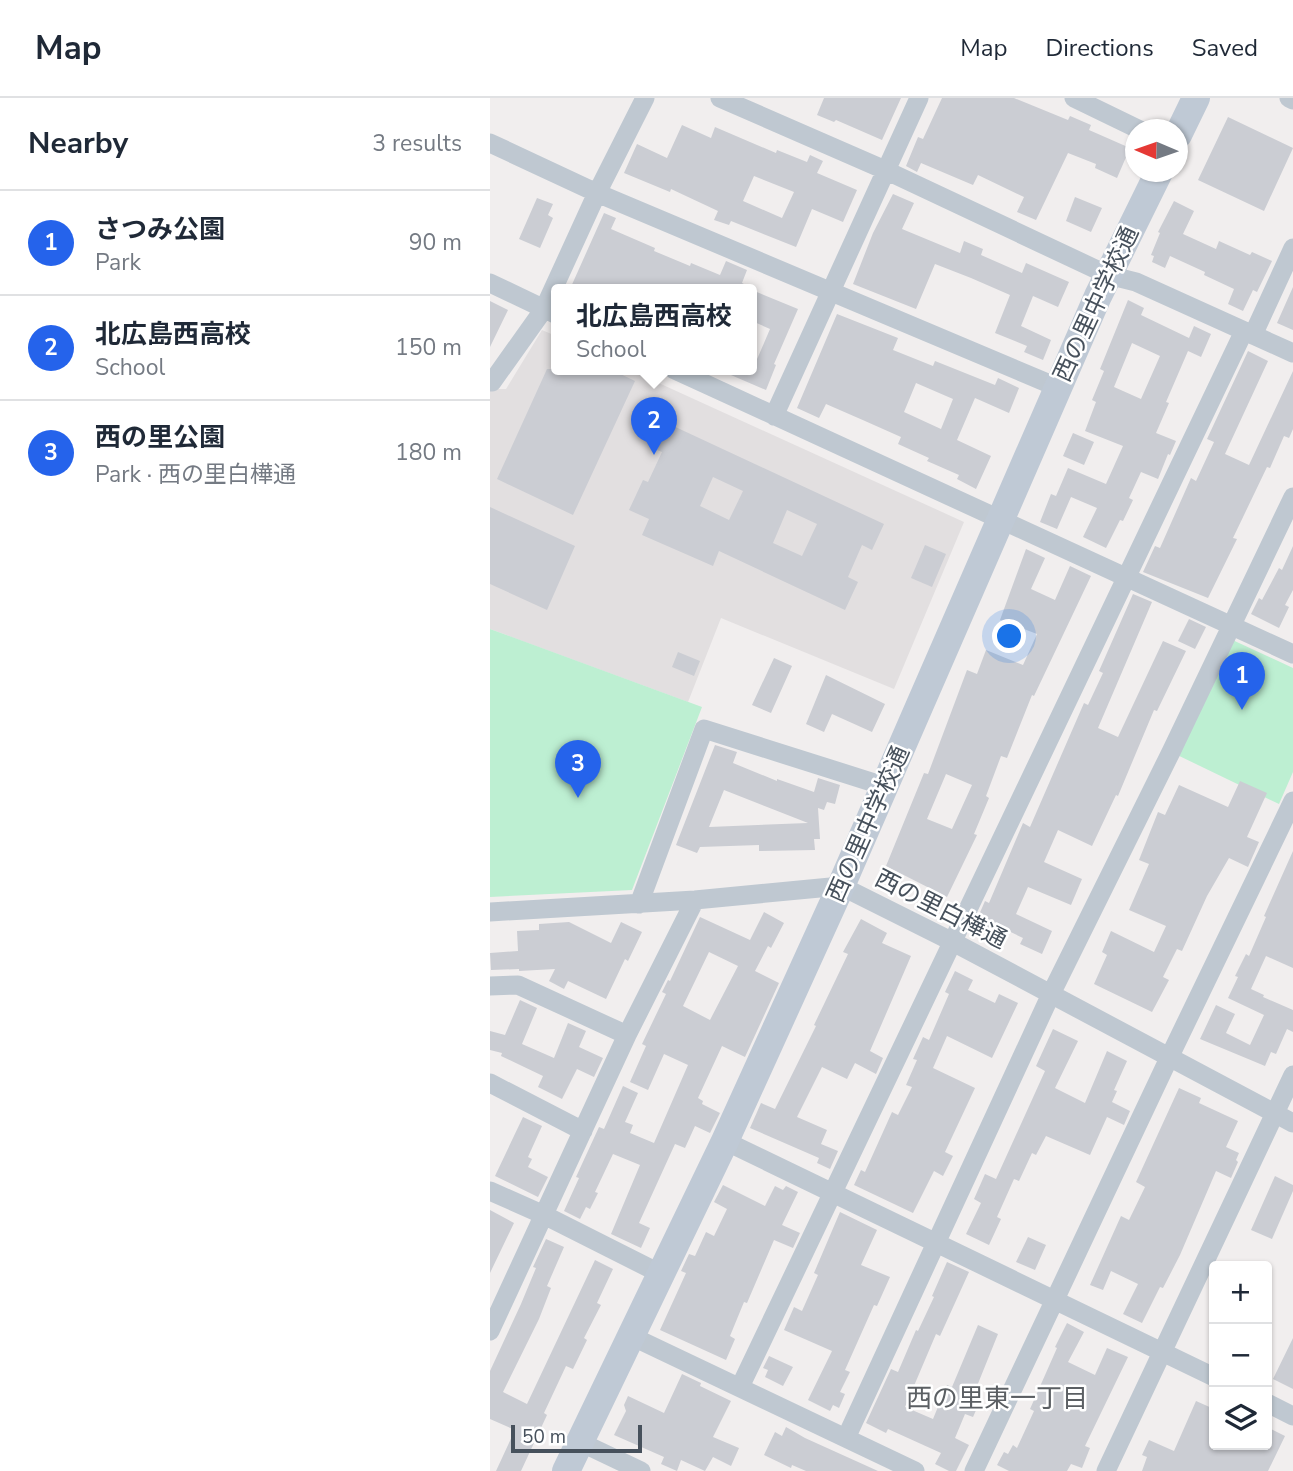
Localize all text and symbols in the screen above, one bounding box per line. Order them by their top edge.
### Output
text: Map [35,26,102,71]
text: Map [960,32,1007,64]
text: Directions [1045,32,1154,64]
text: Saved [1192,32,1258,64]
north arrow [1125,119,1188,182]
text: Nearby [28,123,128,164]
text: 3 results [372,128,462,159]
text: さつみ公園 [95,212,225,247]
street label: 西の里中学校通 [1046,221,1146,387]
text: 1 [44,227,58,258]
text: 90 m [409,227,462,258]
text: Park [95,247,141,278]
popup [551,284,757,375]
text: 北広島西高校 [576,299,732,334]
text: 北広島西高校 [95,317,251,352]
text: 2 [44,332,58,363]
text: 150 m [395,332,462,363]
text: School [576,334,646,365]
text: School [95,352,165,383]
pin: 2 [631,397,677,455]
text: 西の里公園 [95,420,225,455]
text: 3 [44,437,58,468]
text: 180 m [395,437,462,468]
text: Park · 西の里白樺通 [95,459,296,490]
your location [992,619,1026,653]
pin: 1 [1219,652,1265,710]
pin: 3 [555,740,601,798]
street label: 西の里中学校通 [819,741,917,907]
street label: 西の里白樺通 [870,862,1012,956]
map controls [1209,1261,1272,1450]
button: + [1209,1261,1272,1324]
button: − [1209,1324,1272,1387]
district label: 西の里東一丁目 [906,1381,1088,1416]
button: layers [1209,1387,1272,1450]
scale bar [511,1422,642,1454]
text: 50 m [522,1424,566,1450]

